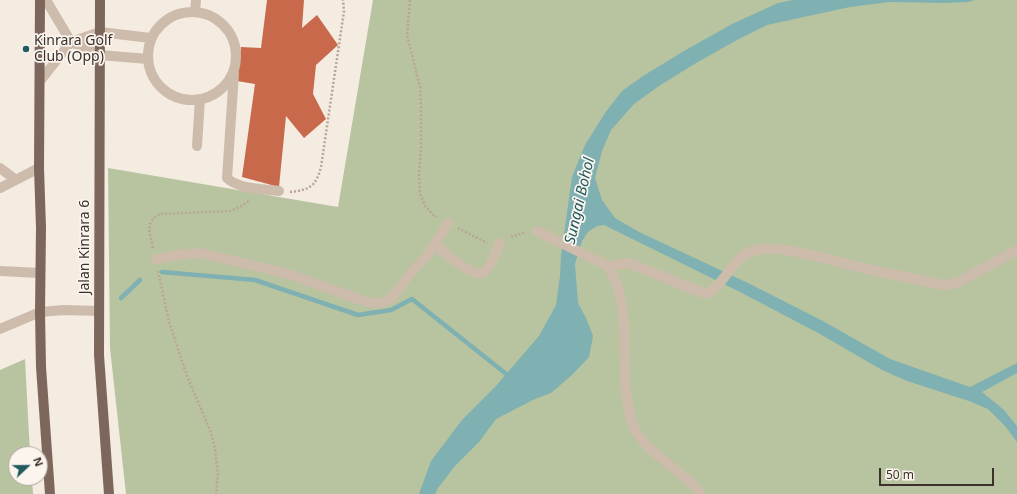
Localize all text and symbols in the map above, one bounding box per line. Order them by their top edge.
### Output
place label: Kinrara Golf Club (Opp) [34,33,112,66]
marker: Kinrara Golf Club (Opp) [21,44,31,54]
water label: Sungai Bohol [561,156,599,246]
street label: Jalan Kinrara 6 [77,200,93,294]
north arrow [8,446,48,486]
text: N [30,455,47,469]
scale bar [881,460,996,486]
text: 50 m [886,466,914,483]

